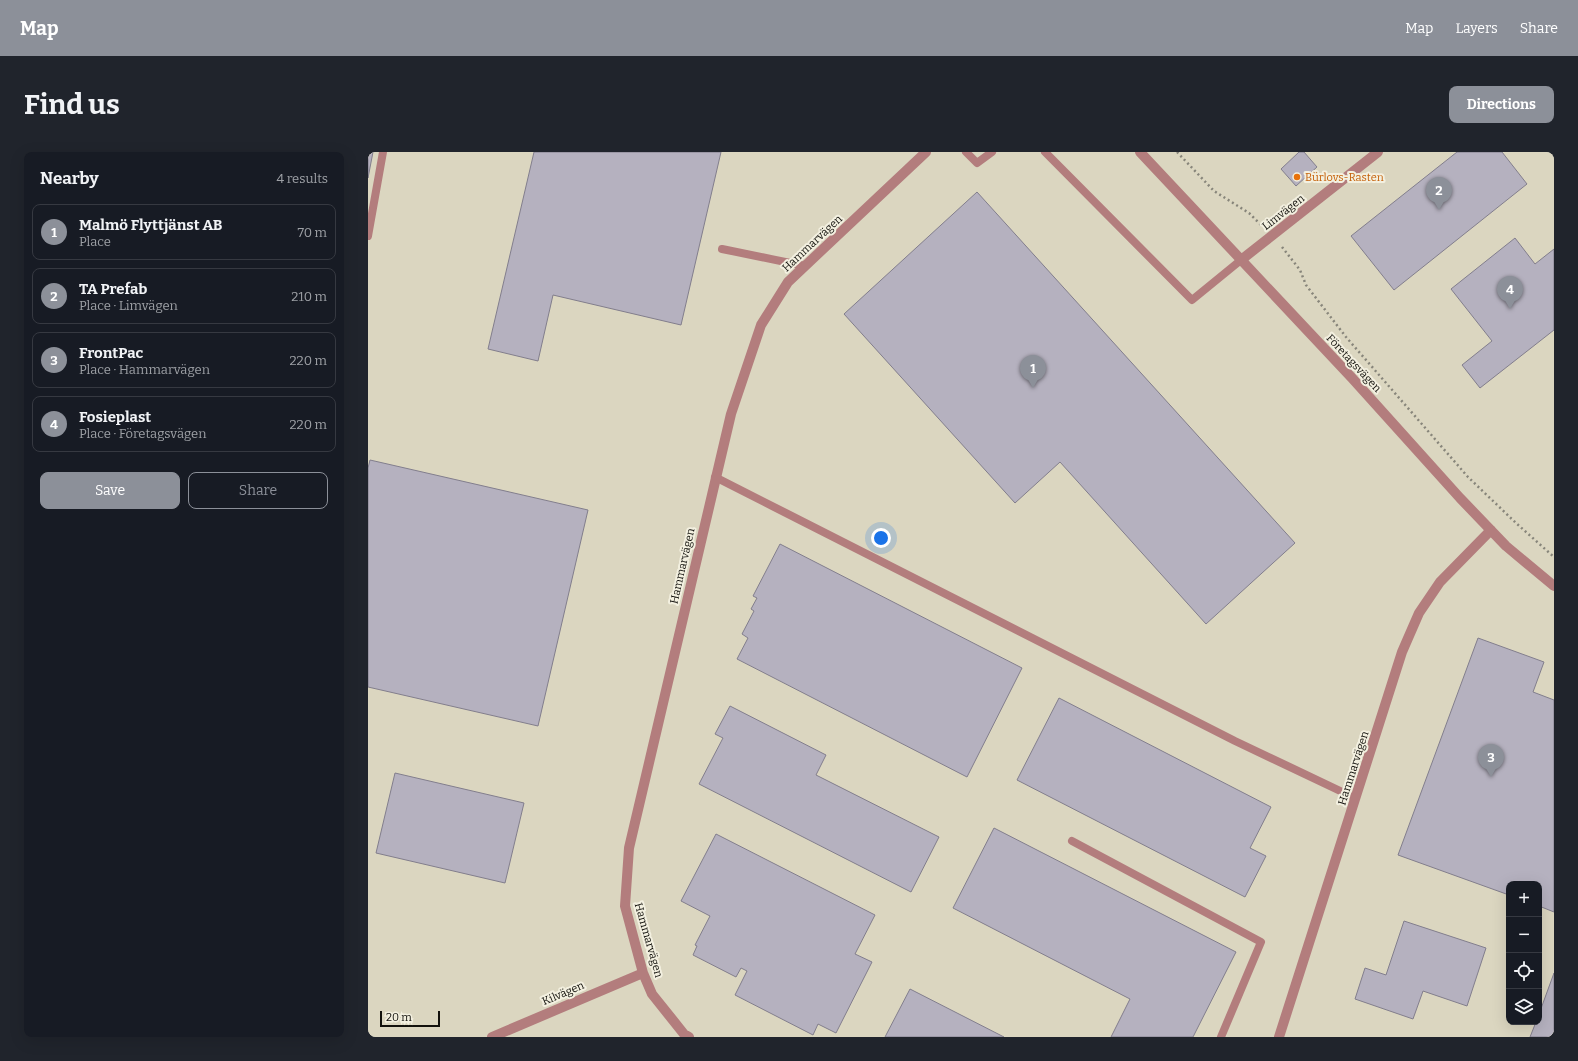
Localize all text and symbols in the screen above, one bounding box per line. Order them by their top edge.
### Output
text: Map [20,17,59,40]
text: Map [1405,20,1433,37]
text: Layers [1455,20,1498,37]
text: Share [1520,20,1558,37]
button: Directions [1449,86,1554,123]
text: Find us [24,88,120,121]
text: Nearby [40,168,99,189]
text: 4 results [276,171,328,186]
place label: Bürlovs-Rasten [1305,171,1384,184]
marker: Bürlovs-Rasten [1292,172,1302,182]
pin: 2 [1426,177,1452,210]
street label: Limvägen [1260,192,1307,233]
street label: Hammarvägen [780,212,845,274]
text: Malmö Flyttjänst AB [79,216,222,234]
text: 1 [51,225,57,240]
text: 70 m [297,225,327,240]
text: Place [79,234,111,249]
pin: 4 [1497,276,1523,309]
text: TA Prefab [79,280,147,298]
text: 2 [50,289,58,304]
text: 210 m [291,289,327,304]
text: Place · Limvägen [79,298,178,313]
street label: Företagsvägen [1324,332,1384,395]
text: FrontPac [79,344,143,362]
text: 3 [50,353,58,368]
text: 220 m [290,353,327,368]
pin: 1 [1020,355,1046,388]
text: Place · Hammarvägen [79,362,210,377]
text: Fosieplast [79,408,151,426]
text: 4 [50,417,58,432]
text: 220 m [290,417,327,432]
text: Place · Företagsvägen [79,426,206,441]
button: Save [40,472,180,509]
button: Share [188,472,328,509]
street label: Hammarvägen [667,527,698,605]
your location [871,528,891,548]
street label: Hammarvägen [1335,729,1372,807]
pin: 3 [1478,744,1504,777]
map controls [1506,881,1542,1025]
button: + [1506,881,1542,917]
street label: Hammarvägen [632,901,665,979]
button: − [1506,917,1542,953]
button: locate [1506,953,1542,989]
street label: Kilvägen [540,979,586,1008]
button: layers [1506,989,1542,1025]
scale bar [380,1009,440,1028]
text: 20 m [386,1011,412,1024]

